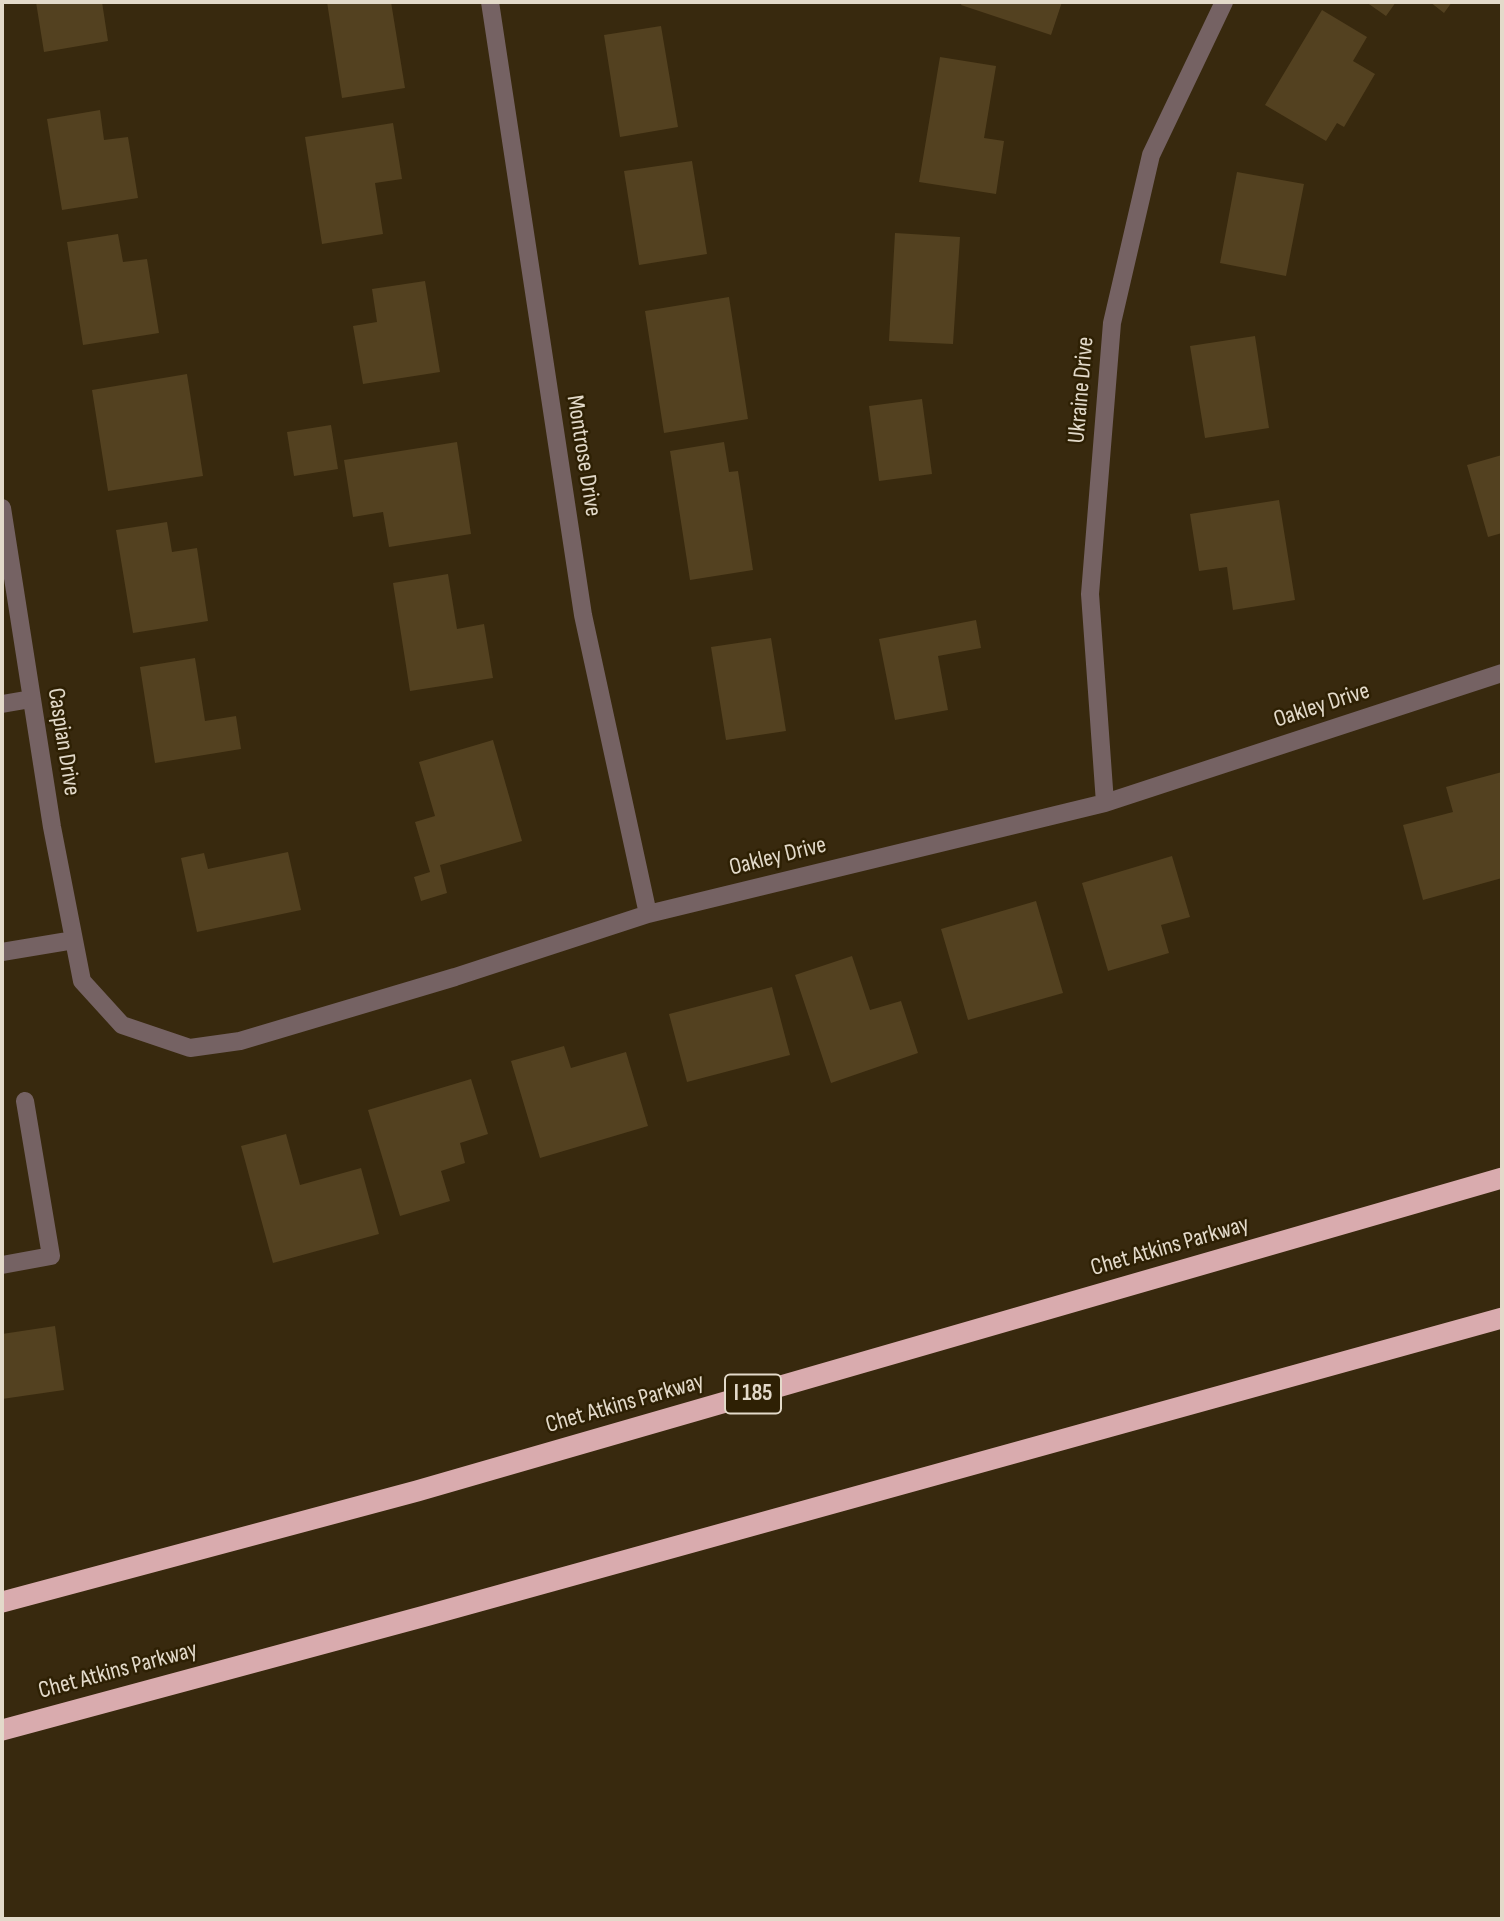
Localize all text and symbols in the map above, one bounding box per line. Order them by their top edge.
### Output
street label: Ukraine Drive [1063,336,1101,444]
street label: Montrose Drive [559,393,607,519]
street label: Oakley Drive [1270,677,1374,735]
street label: Caspian Drive [40,686,86,798]
street label: Oakley Drive [727,831,829,883]
street label: Chet Atkins Parkway [1088,1211,1252,1283]
street label: Chet Atkins Parkway [543,1368,707,1440]
road number: I 185 [725,1374,781,1414]
street label: Chet Atkins Parkway [35,1636,201,1706]

